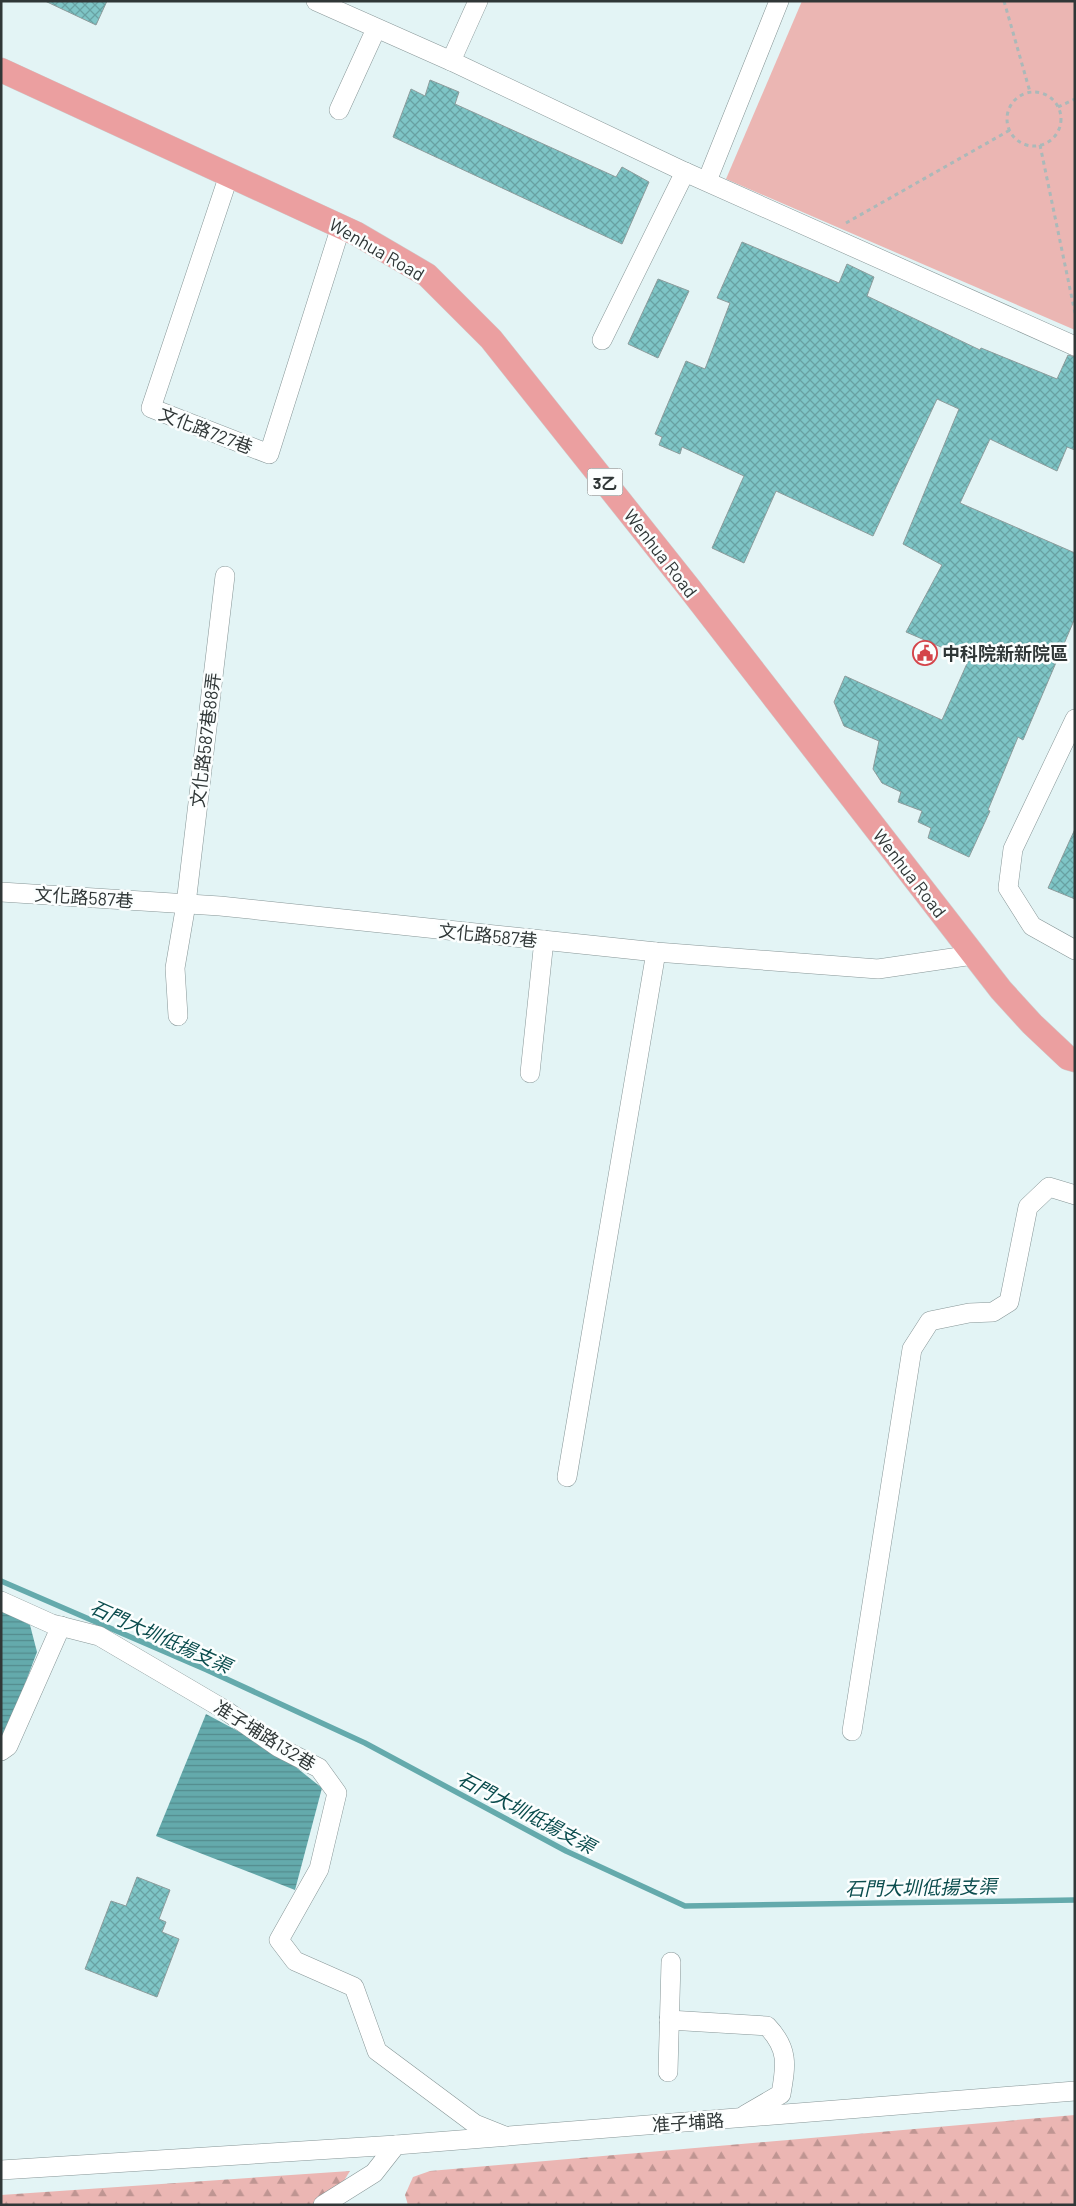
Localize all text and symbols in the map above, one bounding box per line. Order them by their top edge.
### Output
street label: Wenhua Road [326,213,428,285]
street label: 文化路727巷 [156,402,256,458]
road number: 3乙 [588,468,622,496]
street label: Wenhua Road [620,504,702,602]
public building icon: 中科院新新院區 [912,640,938,666]
place label: 中科院新新院區 [942,642,1068,664]
street label: 文化路587巷88弄 [186,671,224,809]
street label: Wenhua Road [869,824,951,922]
street label: 文化路587巷 [34,883,134,911]
street label: 文化路587巷 [438,919,538,951]
water label: 石門大圳低揚支渠 [87,1595,238,1679]
street label: 准子埔路132巷 [210,1695,320,1775]
water label: 石門大圳低揚支渠 [454,1766,602,1859]
water label: 石門大圳低揚支渠 [845,1874,1000,1900]
street label: 准子埔路 [651,2109,725,2135]

